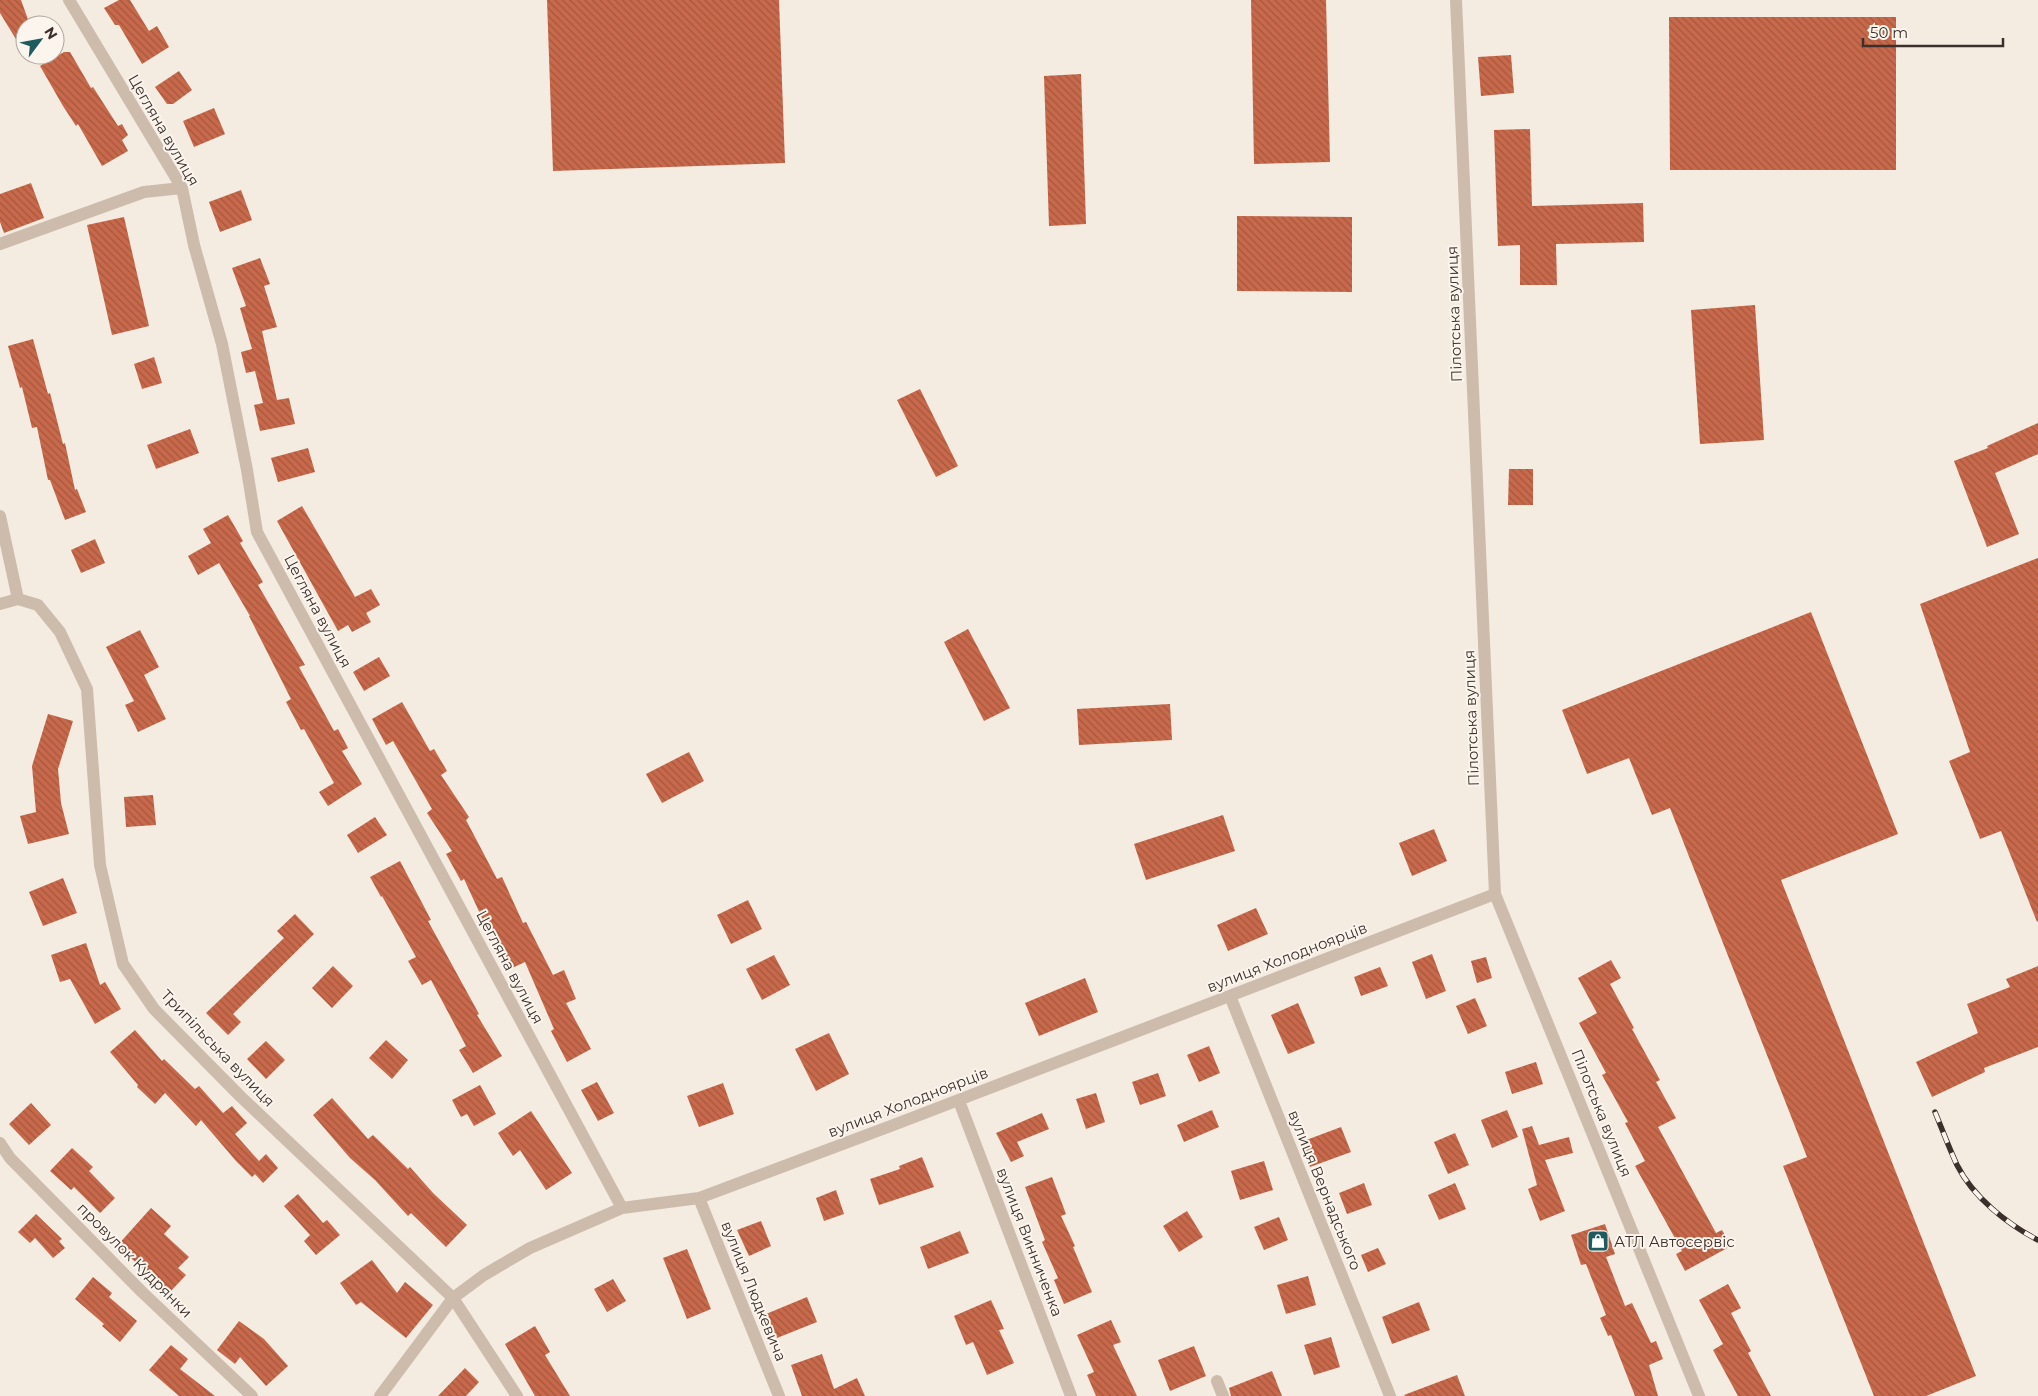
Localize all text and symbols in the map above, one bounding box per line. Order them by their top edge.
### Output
north arrow [15,15,65,65]
scale bar [1863,15,2003,47]
text: 50 m [1870,23,1908,42]
text: N [40,24,62,43]
street label: Цегляна вулиця [124,71,204,189]
street label: Пілотська вулиця [1442,246,1466,382]
street label: Цегляна вулиця [280,551,356,671]
street label: Пілотська вулиця [1459,650,1483,786]
street label: Цегляна вулиця [472,907,548,1027]
street label: вулиця Холодноярців [1204,918,1370,996]
street label: Трипільська вулиця [157,985,279,1111]
street label: Пілотська вулиця [1568,1046,1636,1180]
street label: вулиця Холодноярців [825,1063,991,1141]
street label: вулиця Вернадського [1284,1107,1366,1273]
street label: вулиця Винниченка [993,1165,1067,1319]
street label: провулок Кудрянки [73,1198,197,1322]
street label: вулиця Людкевича [717,1218,791,1364]
shop icon: АТЛ Автосервіс [1586,1229,1610,1253]
place label: АТЛ Автосервіс [1614,1232,1735,1251]

